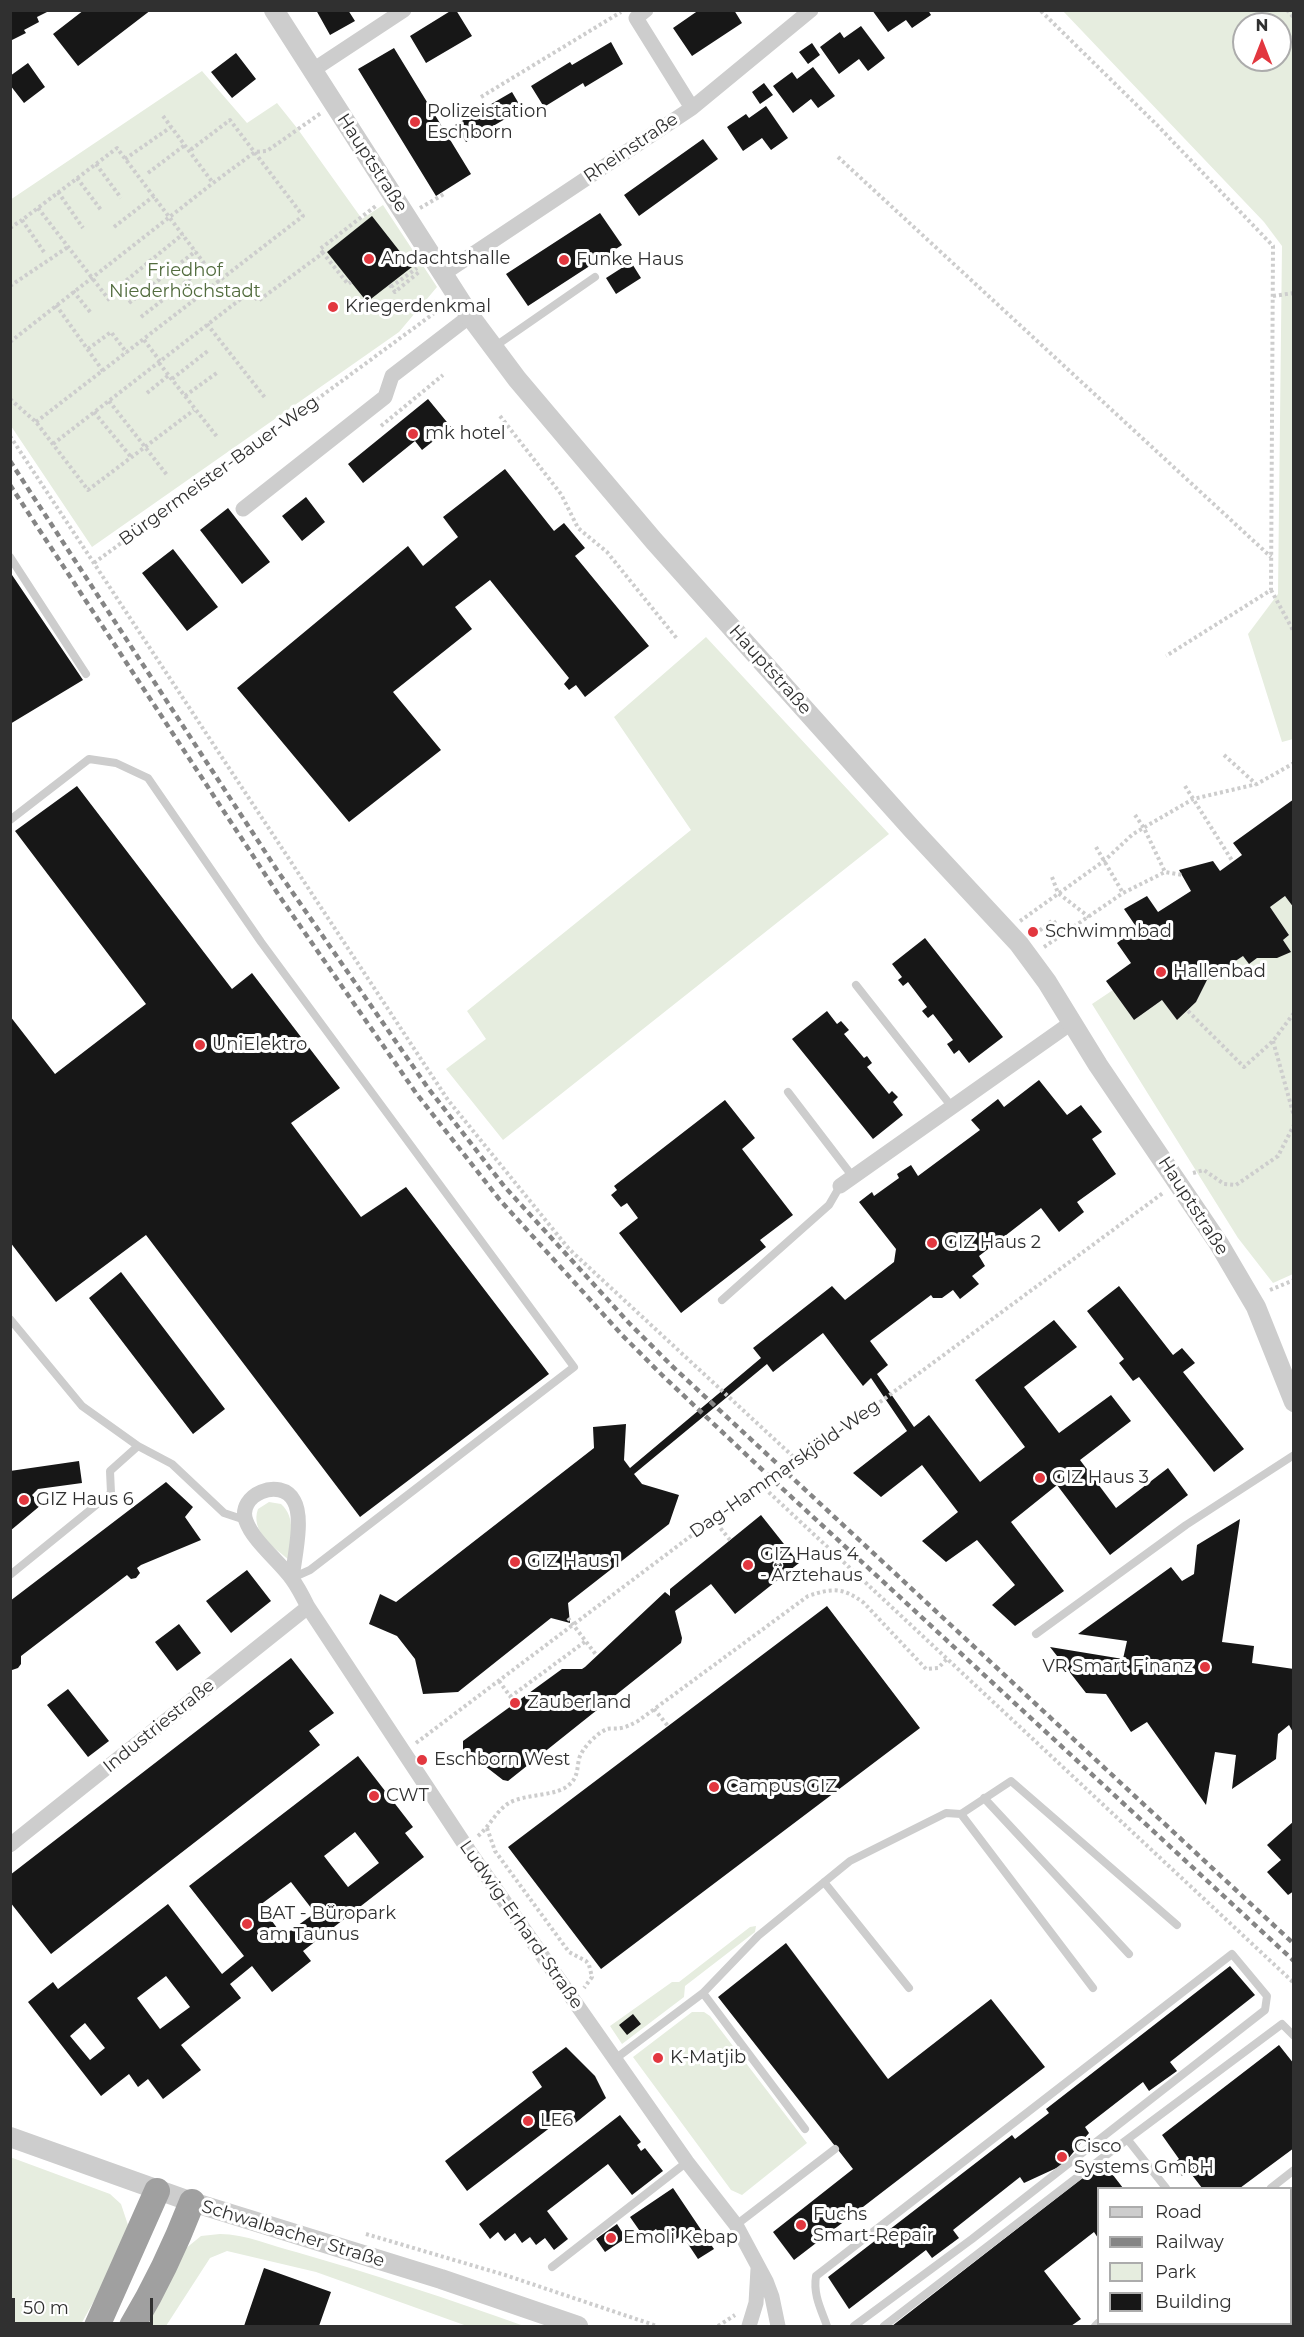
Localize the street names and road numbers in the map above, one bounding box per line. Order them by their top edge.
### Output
street label: Rheinstraße [580,109,682,187]
street label: Hauptstraße [332,110,412,216]
street label: Bürgermeister-Bauer-Weg [115,391,323,551]
street label: Hauptstraße [724,621,816,719]
street label: Hauptstraße [1153,1153,1233,1259]
street label: Dag-Hammarskjöld-Weg [686,1395,884,1543]
street label: Industriestraße [99,1675,219,1777]
street label: Ludwig-Erhard-Straße [455,1837,587,2013]
street label: Schwalbacher Straße [199,2196,387,2272]

